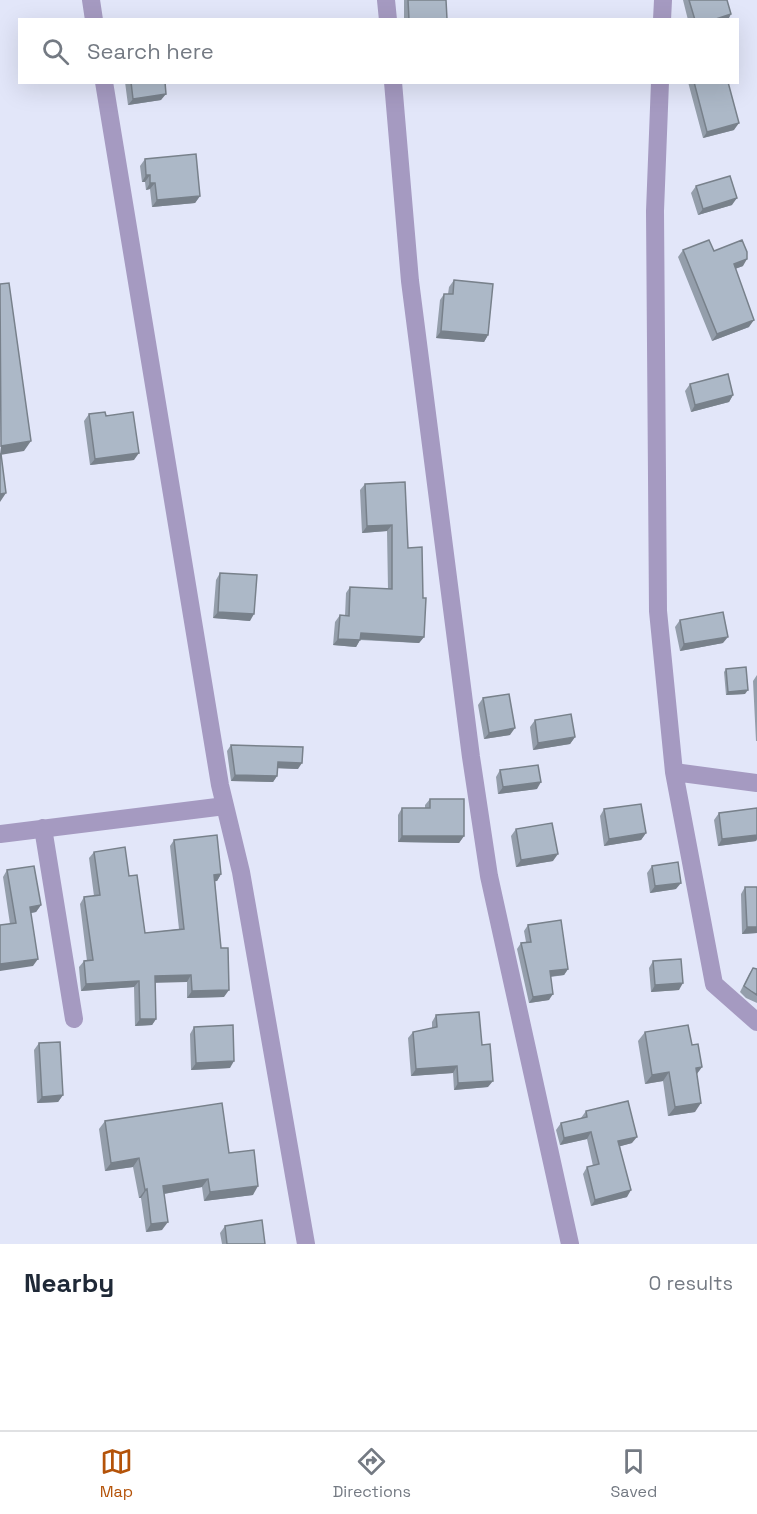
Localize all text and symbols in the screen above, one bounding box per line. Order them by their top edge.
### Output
search box [18,18,739,84]
icon: search [39,35,72,68]
text: Search here [87,37,214,65]
text: Nearby [24,1266,114,1300]
text: 0 results [649,1270,733,1296]
tab: Map [100,1445,133,1502]
tab: Directions [333,1445,411,1502]
tab: Saved [611,1445,657,1502]

